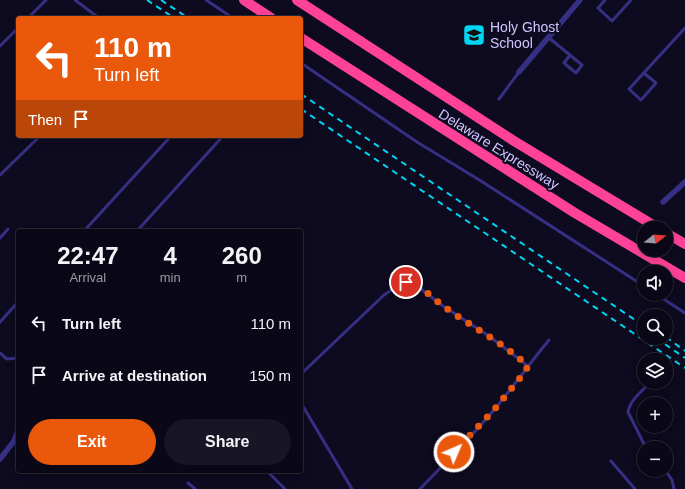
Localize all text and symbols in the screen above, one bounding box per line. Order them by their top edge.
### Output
place label: Holy Ghost School [490,19,559,51]
school or university icon: Holy Ghost School [461,22,487,48]
icon: left [28,32,80,84]
text: 110 m [94,32,172,63]
text: Turn left [94,65,159,85]
street label: Delaware Expressway [436,106,562,192]
icon: arrive [70,108,92,130]
text: Then [28,111,62,128]
north arrow [637,221,673,257]
map controls [637,221,673,477]
text: 22:47 [57,242,119,269]
text: 4 [163,242,177,269]
text: 260 [222,242,262,269]
pin [389,265,423,299]
button: sound [637,265,673,301]
text: Arrival [69,270,106,285]
text: min [160,270,181,285]
text: m [236,270,247,285]
icon: arrive [395,271,417,293]
button: search [637,309,673,345]
icon: left [28,312,50,334]
text: Turn left [62,315,121,332]
text: 110 m [250,315,291,332]
button: layers [637,353,673,389]
icon: arrive [28,364,50,386]
text: Arrive at destination [62,367,207,384]
text: 150 m [249,367,291,384]
button: + [637,397,673,433]
button: Exit [28,419,156,465]
button: Share [164,419,291,465]
position arrow [433,431,475,473]
button: − [637,441,673,477]

